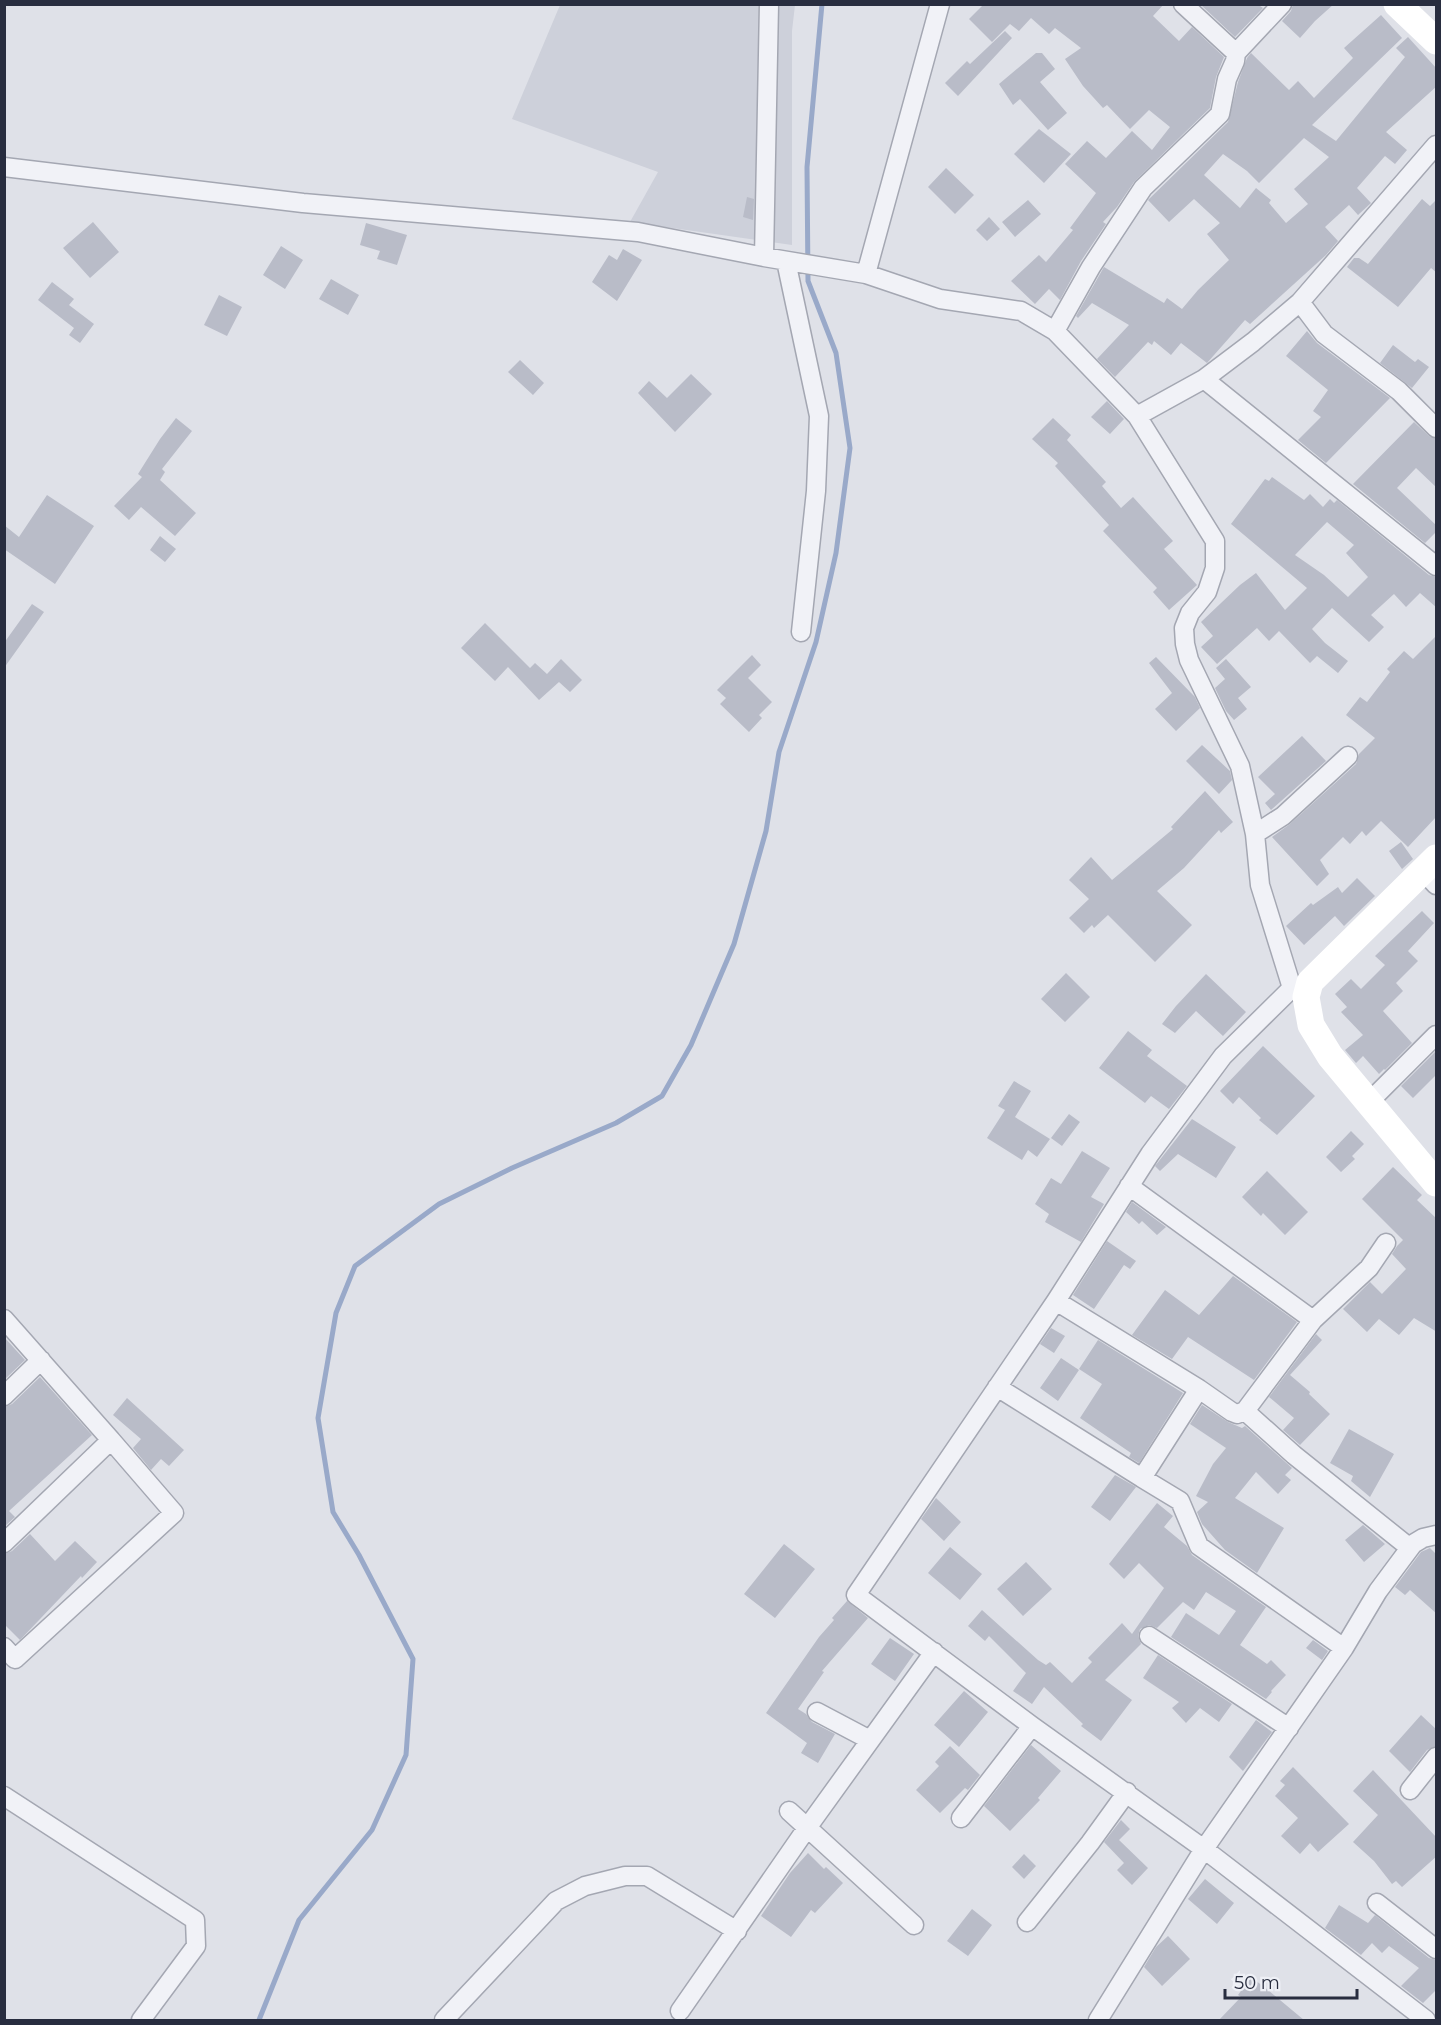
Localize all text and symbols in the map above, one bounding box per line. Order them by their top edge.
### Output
scale bar [1225,1962,1357,2000]
text: 50 m [1234,1972,1280,1994]

